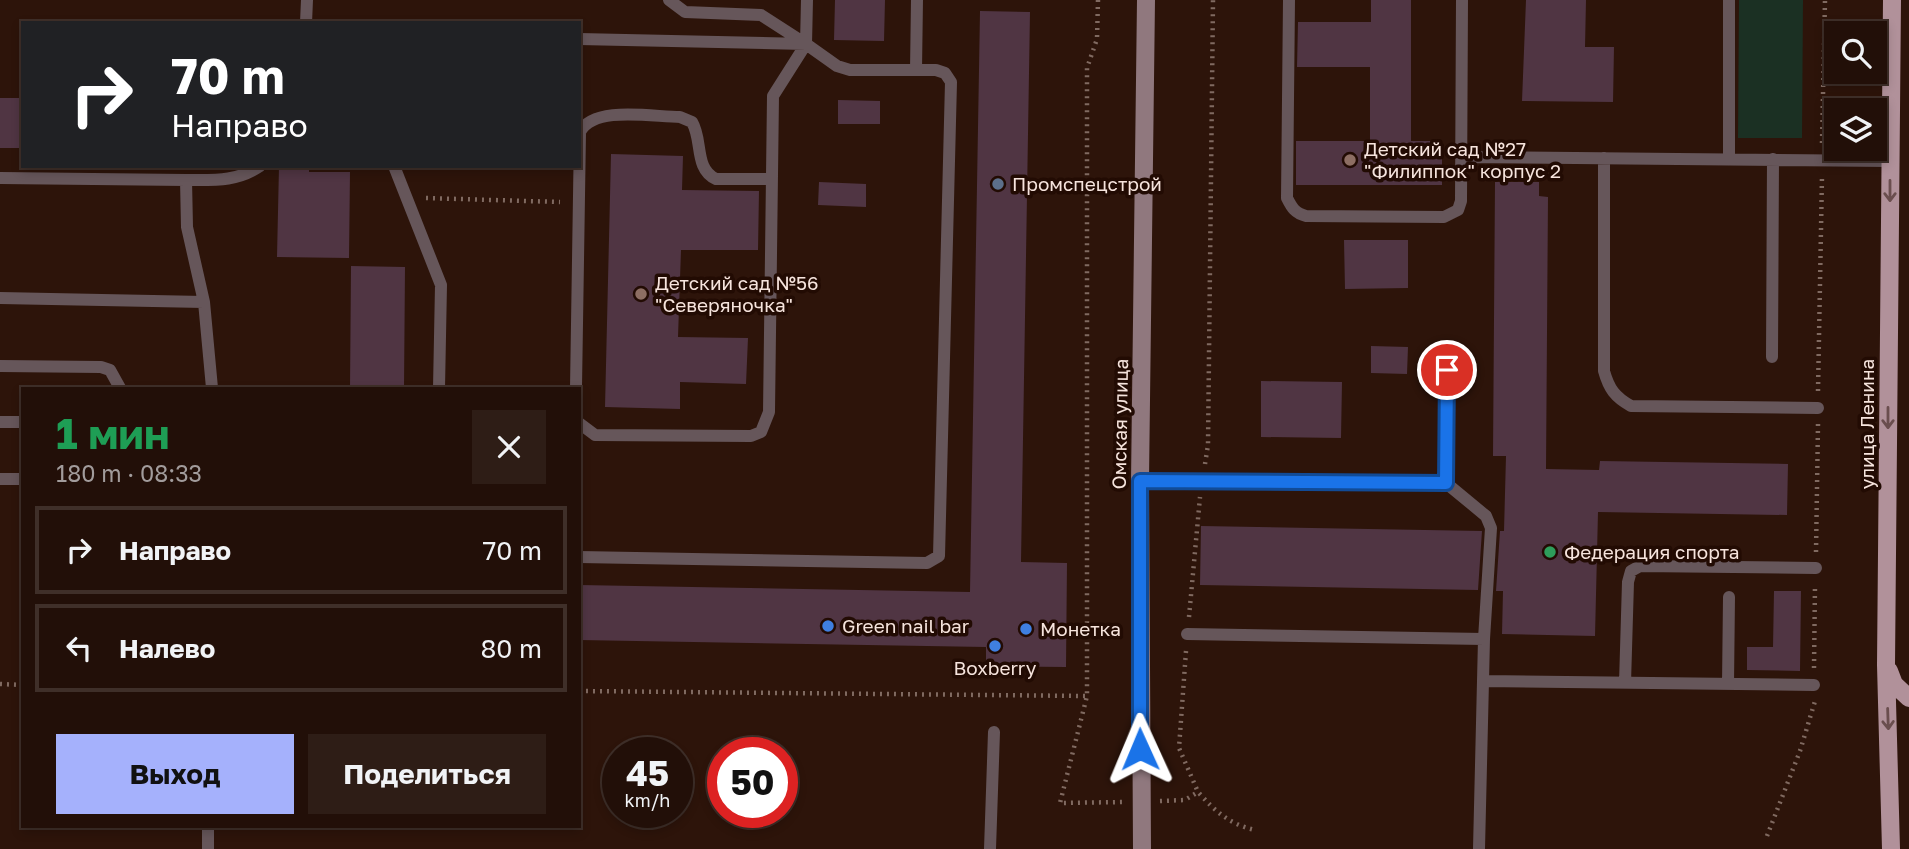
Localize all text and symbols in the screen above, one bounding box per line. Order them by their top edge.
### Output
map controls [1824,21,1887,161]
button: search [1824,21,1887,84]
text: 70 m [171,46,285,105]
icon: right [56,49,147,140]
button: layers [1824,98,1887,161]
text: Направо [171,106,308,144]
place label: Детский сад №27 "Филиппок" корпус 2 [1364,137,1561,182]
marker: Детский сад №27 "Филиппок" корпус 2 [1342,152,1358,168]
place label: Промспецстрой [1012,172,1162,195]
marker: Промспецстрой [990,176,1006,192]
one-way arrow [1883,179,1897,202]
place label: Детский сад №56 "Северяночка" [655,271,819,316]
marker: Детский сад №56 "Северяночка" [633,286,649,302]
pin [1417,340,1477,400]
icon: arrive [1428,351,1466,389]
street label: Омская улица [1107,358,1132,490]
street label: улица Ленина [1855,359,1878,489]
one-way arrow [1881,406,1895,429]
text: 1 мин [56,408,170,458]
button: close [472,410,546,484]
text: 180 m · 08:33 [56,459,202,487]
icon: right [60,531,98,569]
text: Направо [119,535,231,566]
text: 70 m [483,535,542,566]
place label: Федерация спорта [1564,540,1739,563]
marker: Федерация спорта [1542,544,1558,560]
place label: Green nail bar [842,614,970,637]
place label: Монетка [1040,617,1121,640]
marker: Green nail bar [820,618,836,634]
marker: Монетка [1018,621,1034,637]
icon: left [60,629,98,667]
text: Налево [119,633,215,664]
text: 80 m [481,633,542,664]
marker: Boxberry [987,638,1003,654]
place label: Boxberry [954,656,1037,679]
one-way arrow [1881,707,1894,730]
position arrow [1103,712,1177,786]
button: Выход [56,734,294,814]
button: Поделиться [308,734,546,814]
speed limit sign: 50 [707,737,798,828]
text: 45 [626,752,669,794]
text: km/h [625,789,670,811]

